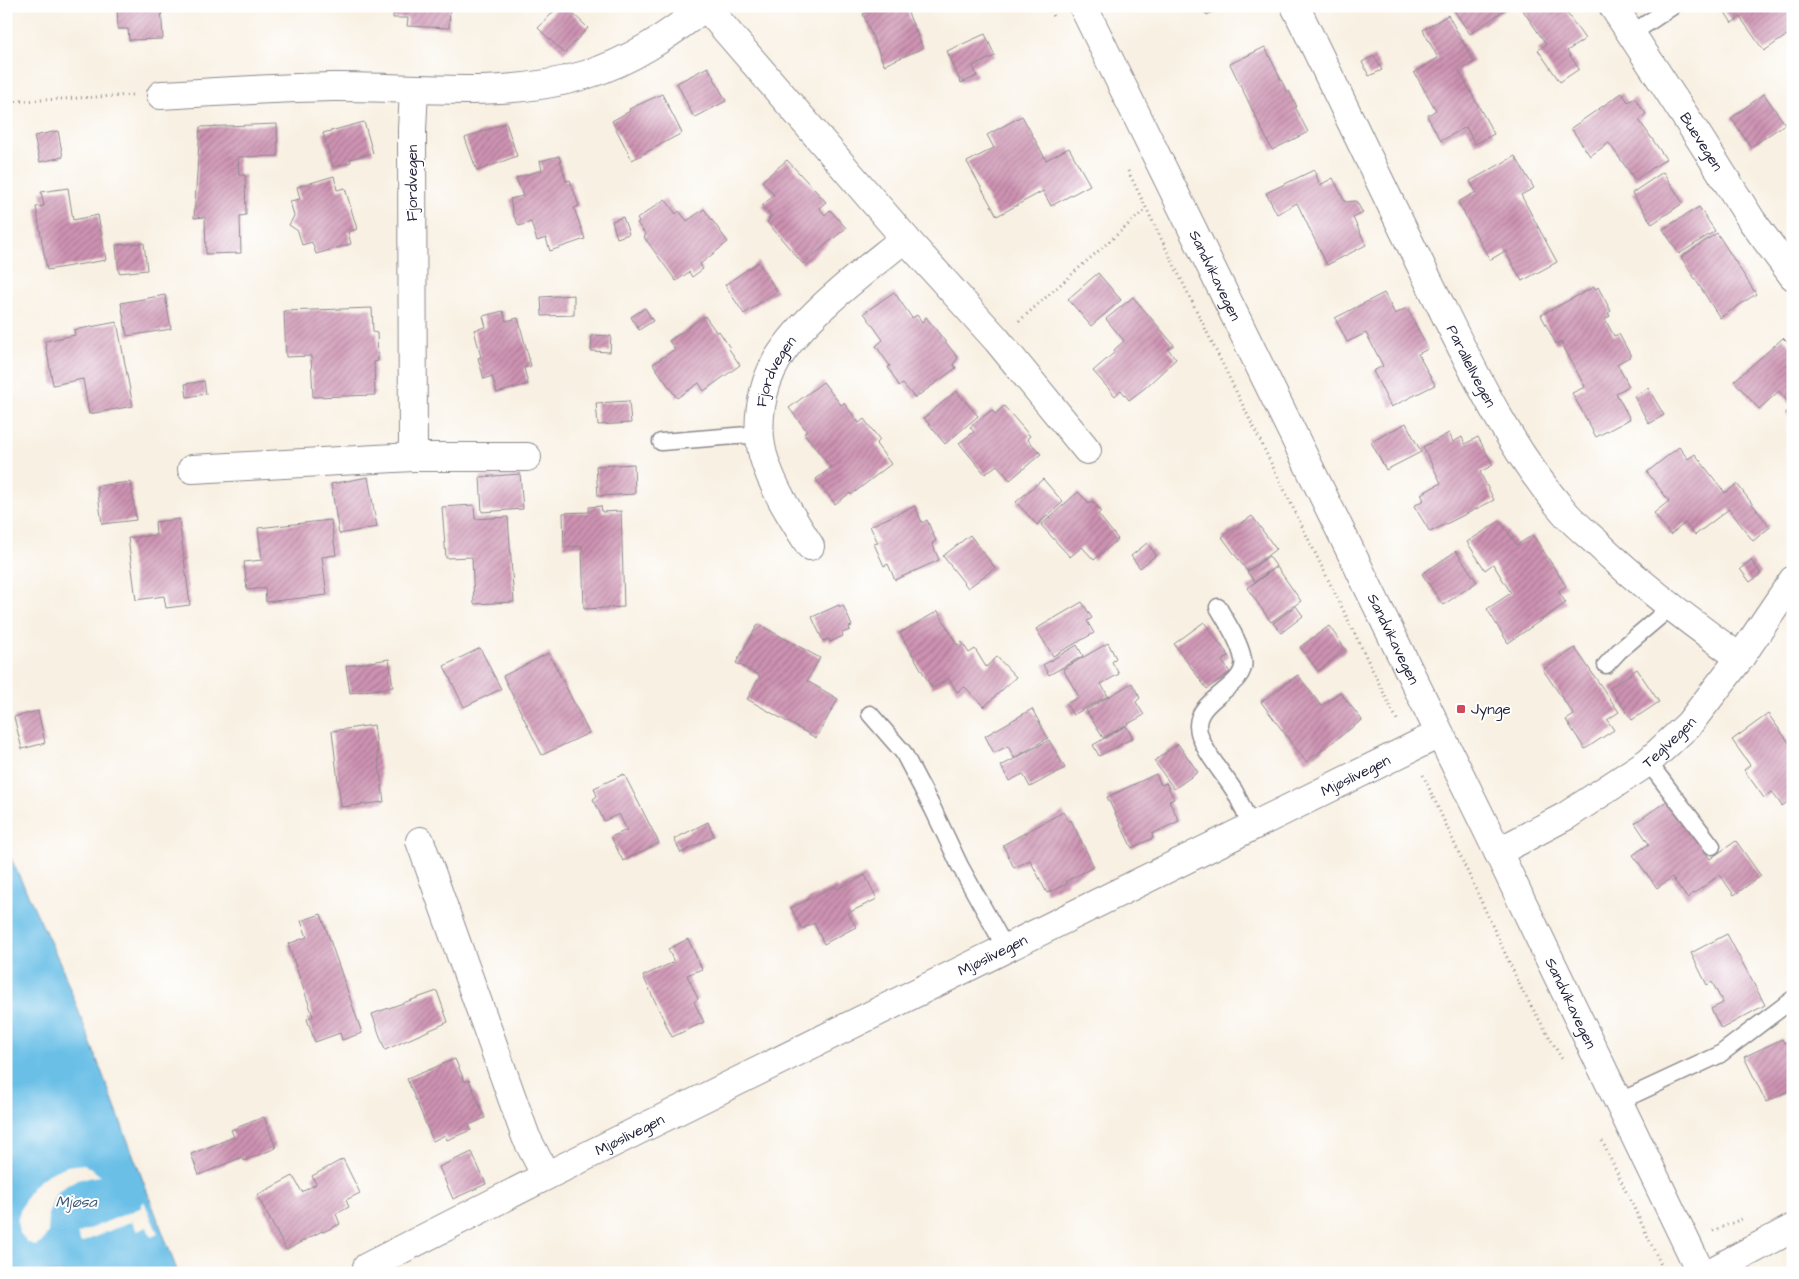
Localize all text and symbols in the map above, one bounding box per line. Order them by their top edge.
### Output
street label: Buevegen [1675,108,1728,175]
street label: Fjordvegen [402,144,424,221]
street label: Sandvikavegen [1184,226,1246,325]
street label: Parallellvegen [1441,321,1502,411]
street label: Fjordvegen [751,331,801,408]
street label: Sandvikavegen [1362,590,1425,688]
place label: Jynge [1471,699,1511,721]
marker: Jynge [1455,703,1467,715]
street label: Teglvegen [1638,712,1702,773]
street label: Mjøslivegen [1317,749,1394,801]
street label: Mjøslivegen [954,929,1031,981]
street label: Sandvikavegen [1540,954,1602,1053]
street label: Mjøslivegen [591,1108,668,1161]
water label: Mjøsa [55,1191,97,1213]

